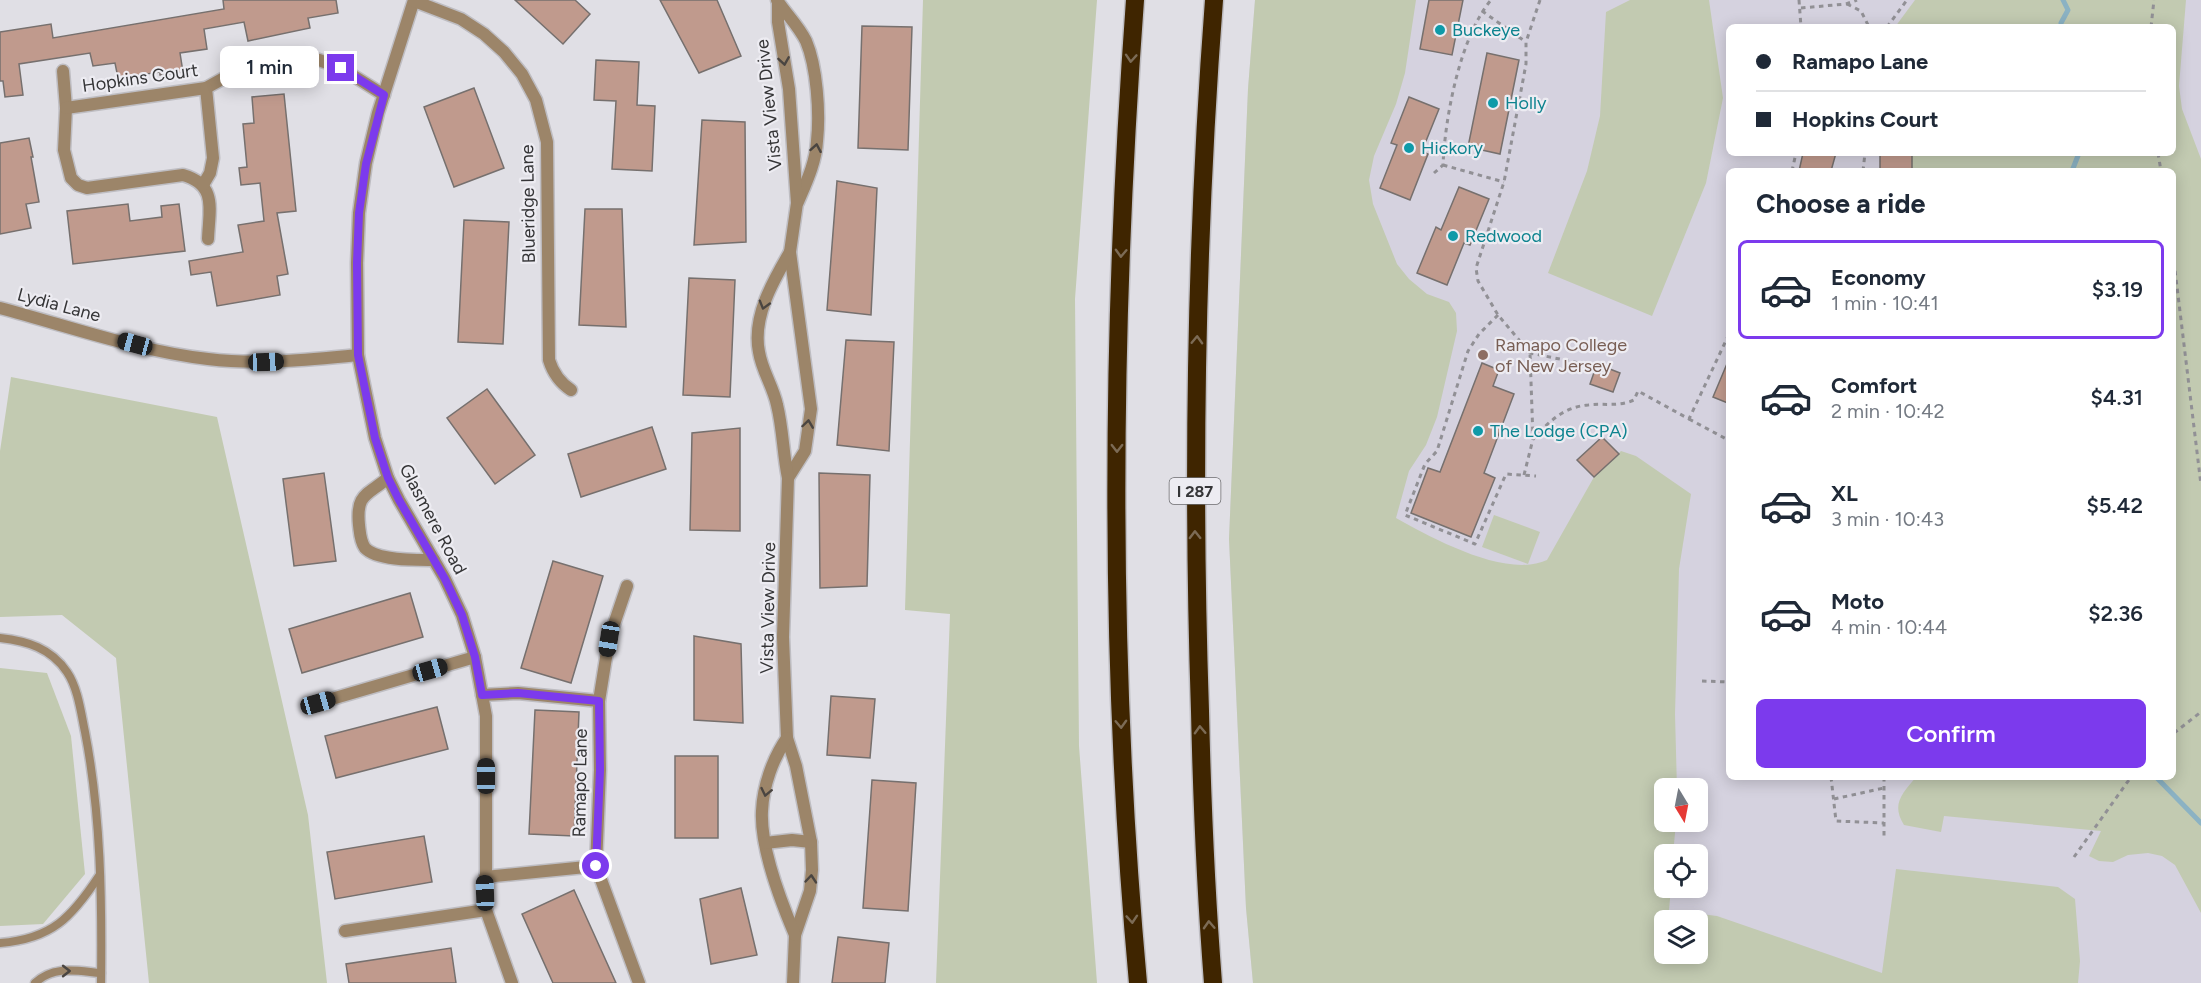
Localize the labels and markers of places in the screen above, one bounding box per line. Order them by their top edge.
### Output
place label: Buckeye [1452,19,1520,41]
marker: Buckeye [1433,23,1447,37]
place label: Holly [1505,92,1547,114]
marker: Holly [1486,96,1500,110]
place label: Hickory [1421,137,1483,159]
marker: Hickory [1402,141,1416,155]
place label: Redwood [1465,225,1542,247]
marker: Redwood [1446,229,1460,243]
place label: Ramapo College of New Jersey [1495,334,1627,377]
marker: Ramapo College of New Jersey [1476,348,1490,362]
place label: The Lodge (CPA) [1490,420,1628,442]
marker: The Lodge (CPA) [1471,424,1485,438]

